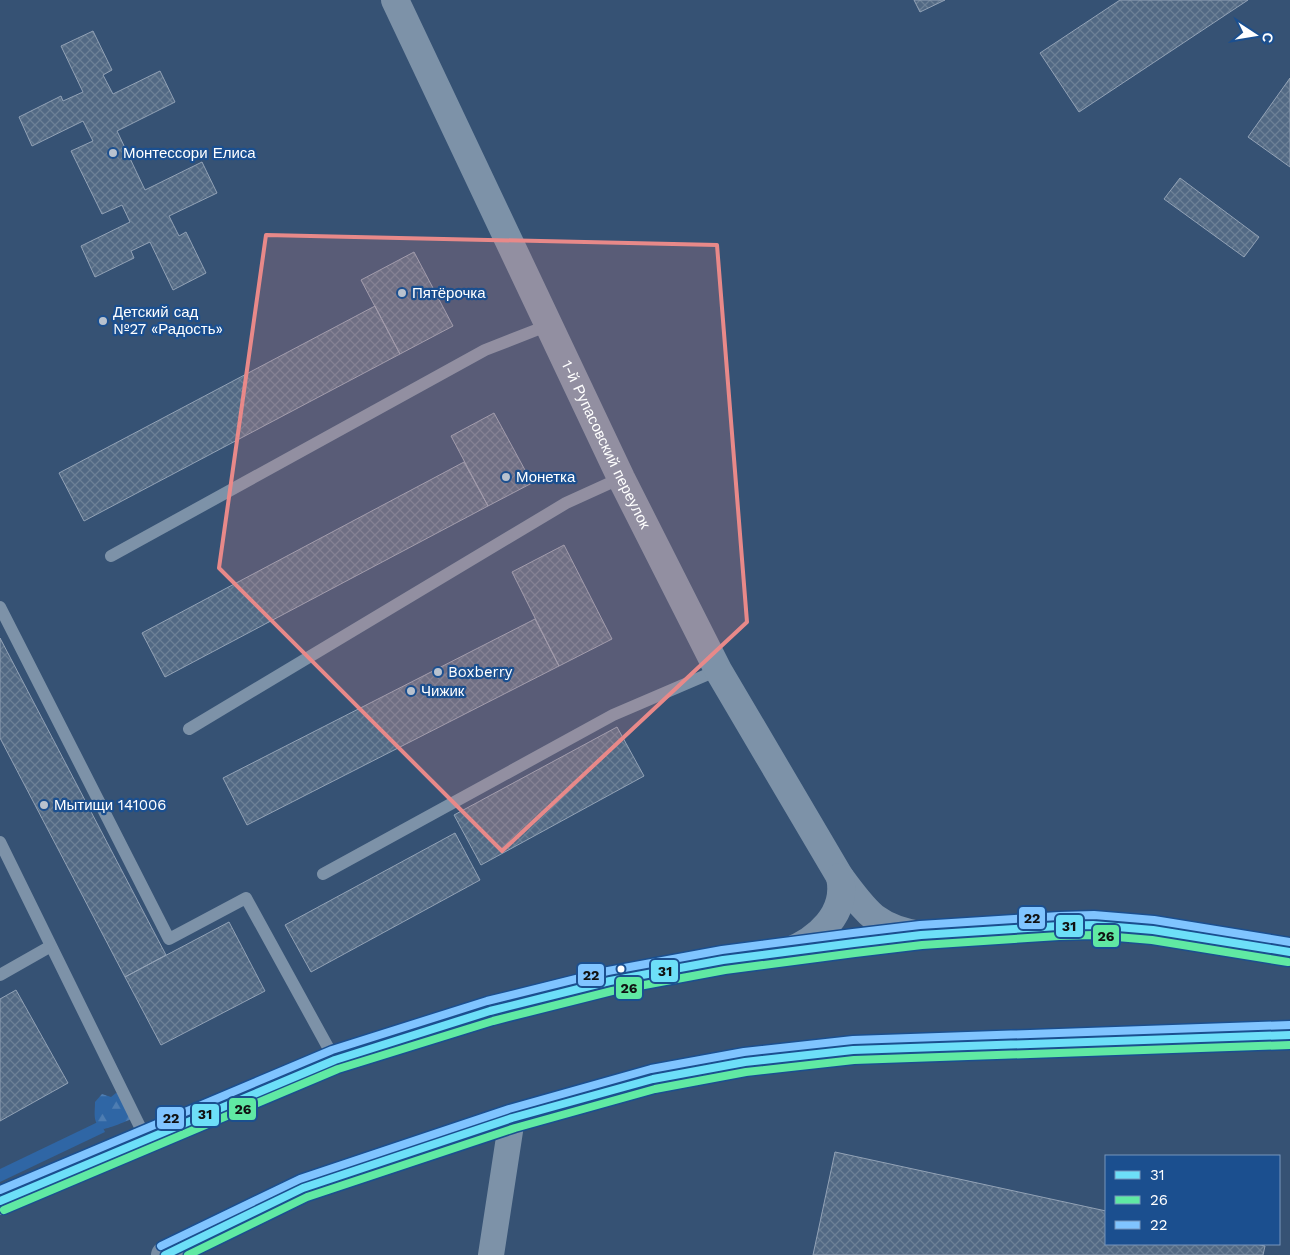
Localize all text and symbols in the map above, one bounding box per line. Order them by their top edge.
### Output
north arrow [1230,10,1280,60]
text: С [1259,31,1277,44]
place label: Монтессори Елиса [123,144,256,162]
marker: Монтессори Елиса [107,147,119,159]
place label: Пятёрочка [412,284,486,302]
marker: Пятёрочка [396,287,408,299]
place label: Детский сад №27 «Радость» [113,303,223,338]
marker: Детский сад №27 «Радость» [97,315,109,327]
street label: 1-й Рупасовский переулок [558,357,654,532]
place label: Монетка [516,468,576,486]
marker: Монетка [500,471,512,483]
place label: Boxberry [448,663,513,681]
marker: Boxberry [432,666,444,678]
place label: Чижик [421,682,465,700]
marker: Чижик [405,685,417,697]
place label: Мытищи 141006 [54,796,166,814]
marker: Мытищи 141006 [38,799,50,811]
line badge: 22 [1018,906,1046,930]
text: 22 [1024,910,1040,926]
line badge: 31 [1055,914,1084,938]
text: 31 [1062,918,1076,934]
line badge: 26 [1092,924,1120,948]
text: 26 [1098,928,1115,944]
line badge: 31 [650,959,679,983]
line badge: 22 [577,963,605,987]
text: 31 [658,963,672,979]
unlabelled marker [616,964,626,974]
text: 22 [583,967,599,983]
line badge: 26 [615,976,643,1000]
text: 26 [621,980,638,996]
line badge: 26 [228,1097,257,1121]
text: 26 [235,1101,252,1117]
line badge: 31 [191,1103,220,1127]
line badge: 22 [156,1106,185,1130]
text: 31 [198,1106,212,1122]
text: 22 [163,1110,179,1126]
legend [1105,1155,1280,1245]
text: 31 [1150,1166,1165,1184]
text: 26 [1150,1191,1168,1209]
text: 22 [1150,1216,1168,1234]

